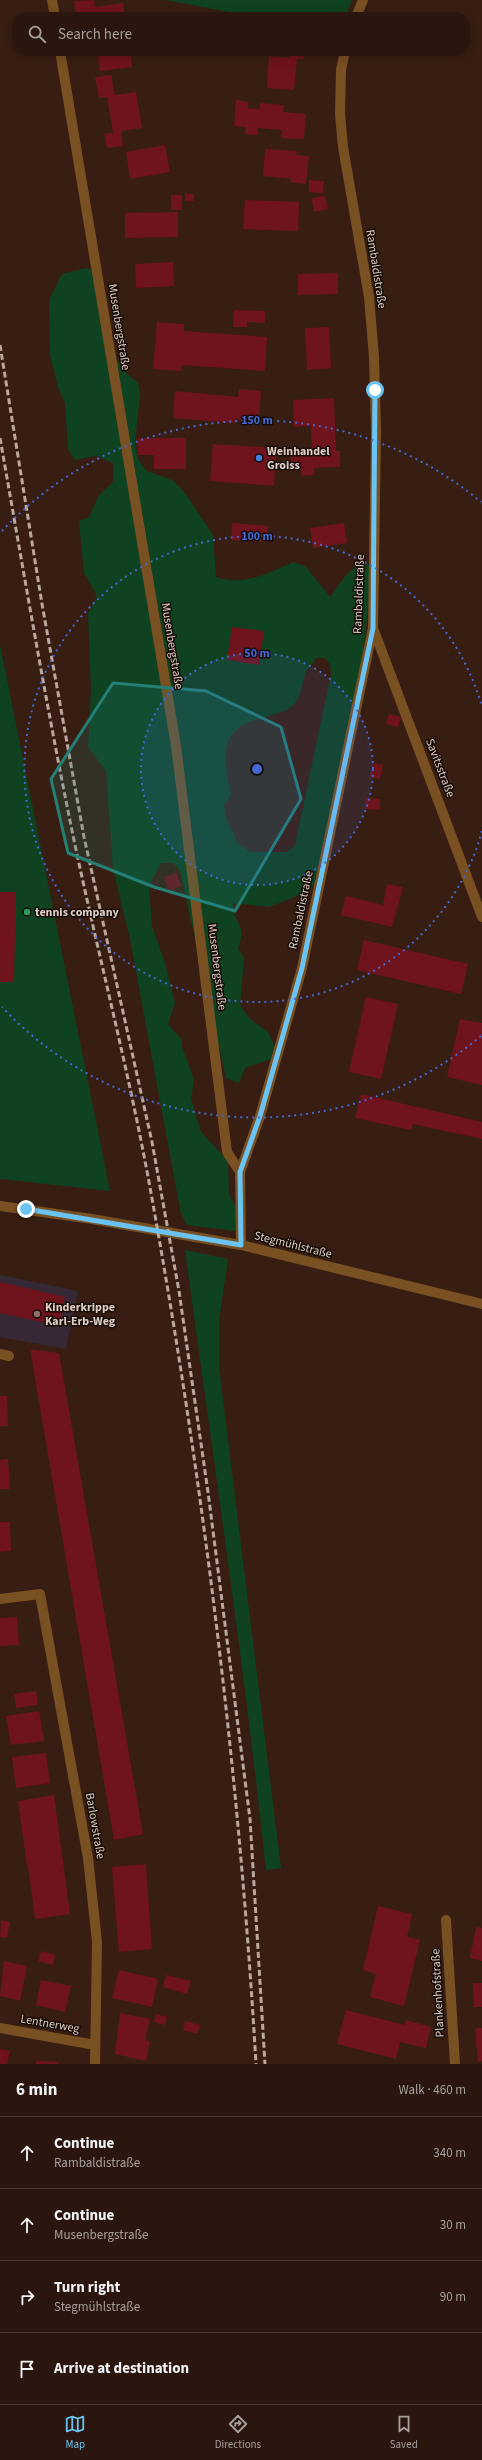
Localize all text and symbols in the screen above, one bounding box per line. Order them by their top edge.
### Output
search box [12,12,470,56]
icon: search [26,23,48,45]
text: Search here [58,24,132,45]
street label: Rambaldistraße [361,228,391,310]
street label: Musenbergstraße [104,283,134,371]
route start [366,381,384,399]
text: 150 m [241,412,273,429]
place label: Weinhandel Groiss [267,443,330,474]
marker: Weinhandel Groiss [254,453,264,463]
text: 100 m [241,528,273,545]
street label: Rambaldistraße [349,554,369,634]
street label: Musenbergstraße [157,602,187,690]
text: 50 m [244,645,270,662]
street label: Savitsstraße [421,736,459,800]
centre of rings [250,762,264,776]
street label: Rambaldistraße [284,869,318,951]
place label: tennis company [35,904,120,921]
marker: tennis company [22,907,32,917]
street label: Musenbergstraße [203,923,231,1011]
route end [17,1200,35,1218]
street label: Stegmühlstraße [252,1227,334,1263]
place label: Kinderkrippe Karl-Erb-Weg [45,1299,116,1330]
marker: Kinderkrippe Karl-Erb-Weg [32,1309,42,1319]
street label: Barlowstraße [81,1792,109,1861]
street label: Plankenhofstraße [427,1948,449,2038]
street label: Lentnerweg [19,2010,81,2038]
text: 6 min [16,2078,57,2102]
text: Walk · 460 m [398,2081,466,2099]
text: Continue [54,2133,114,2154]
icon: ahead [16,2142,38,2164]
text: 340 m [433,2144,466,2162]
text: Rambaldistraße [54,2154,140,2172]
text: Continue [54,2205,114,2226]
icon: ahead [16,2214,38,2236]
text: 30 m [440,2216,466,2234]
text: Musenbergstraße [54,2226,148,2244]
text: Turn right [54,2277,120,2298]
icon: right [16,2286,38,2308]
text: 90 m [440,2288,466,2306]
text: Stegmühlstraße [54,2298,140,2316]
icon: arrive [16,2358,38,2380]
text: Arrive at destination [54,2358,189,2379]
tab: Map [64,2413,86,2452]
tab: Directions [215,2413,261,2452]
tab: Saved [390,2413,418,2452]

